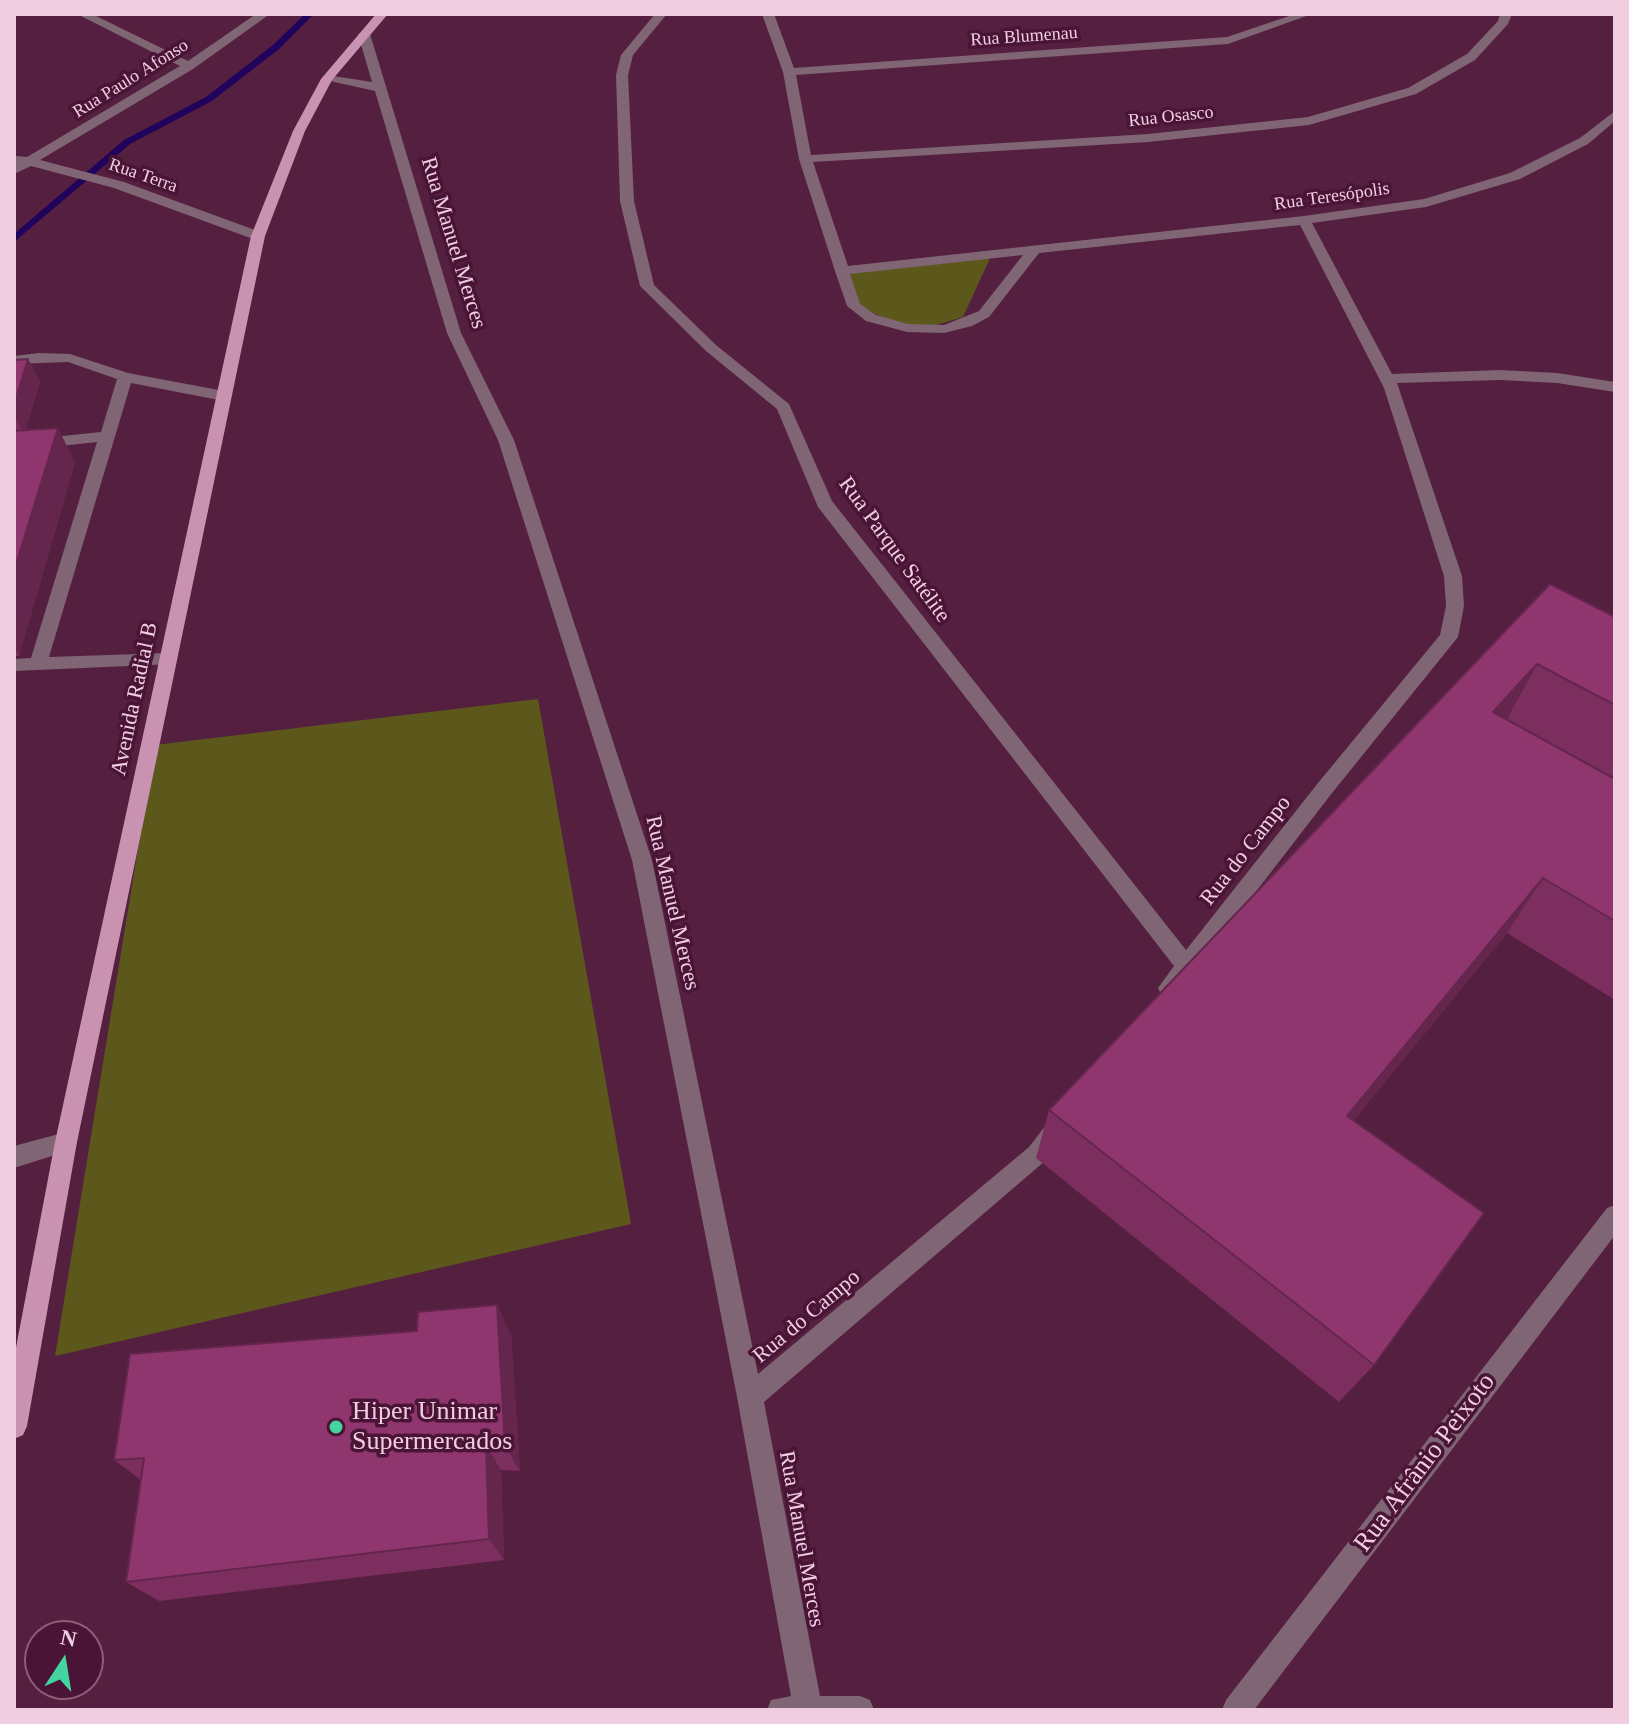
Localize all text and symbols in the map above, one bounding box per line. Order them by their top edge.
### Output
street label: Rua Blumenau [970,22,1078,52]
street label: Rua Paulo Afonso [69,35,193,123]
street label: Rua Osasco [1127,102,1215,132]
street label: Rua Terra [106,154,180,198]
street label: Rua Manuel Merces [414,154,492,332]
street label: Rua Teresópolis [1273,178,1391,216]
street label: Rua Parque Satélite [832,472,956,628]
street label: Avenida Radial B [106,620,164,778]
street label: Rua do Campo [1195,791,1297,911]
street label: Rua Manuel Merces [639,813,705,993]
street label: Rua do Campo [748,1264,866,1370]
street label: Rua Afrânio Peixoto [1348,1368,1502,1558]
place label: Hiper Unimar Supermercados [352,1396,512,1458]
marker: Hiper Unimar Supermercados [327,1418,345,1436]
street label: Rua Manuel Merces [773,1449,829,1629]
north arrow [24,1620,104,1700]
text: N [58,1624,79,1652]

